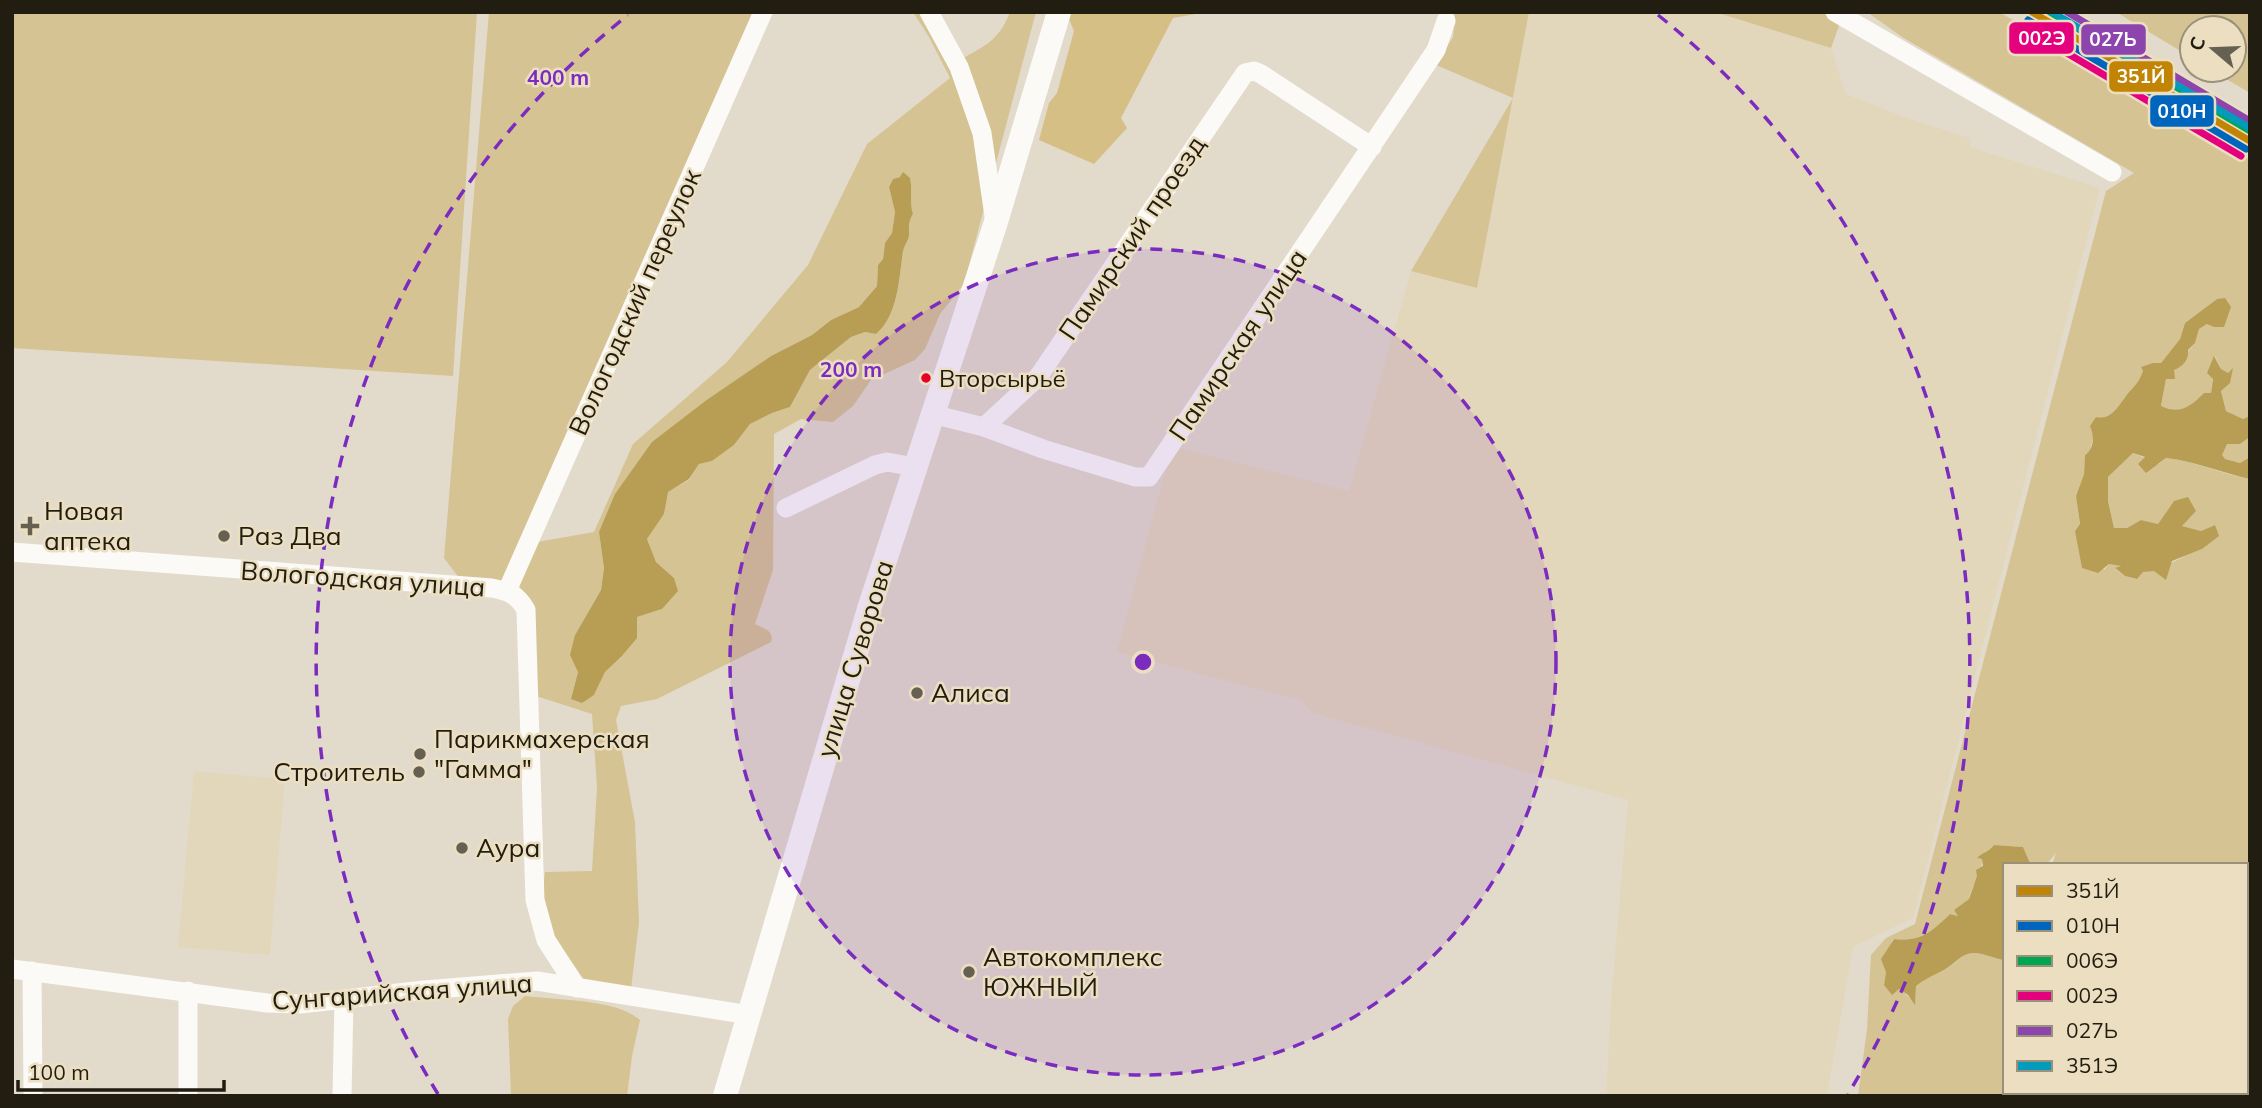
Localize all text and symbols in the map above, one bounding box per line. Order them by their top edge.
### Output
north arrow [2178,14,2248,84]
line badge: 002Э [2008,21,2075,55]
line badge: 027Ь [2080,23,2147,56]
text: 002Э [2018,26,2066,50]
text: 027Ь [2089,27,2137,51]
text: С [2183,33,2210,54]
line badge: 351Й [2108,60,2174,93]
text: 400 m [527,64,589,90]
text: 351Й [2117,64,2165,88]
line badge: 010Н [2149,94,2215,128]
text: 010Н [2158,99,2206,123]
street label: Памирский проезд [1051,129,1212,346]
street label: Вологодский переулок [561,164,708,440]
street label: Памирская улица [1161,242,1314,447]
text: 200 m [820,356,882,382]
place label: Вторсырьё [939,363,1066,393]
marker: Вторсырьё [919,371,933,385]
place label: Новая аптека [44,494,131,557]
marker: Новая аптека [22,518,38,534]
place label: Раз Два [238,519,342,552]
marker: Раз Два [216,528,232,544]
street label: Вологодская улица [240,553,486,604]
street label: улица Суворова [809,556,900,762]
centre of rings [1131,650,1155,674]
place label: Алиса [931,676,1010,709]
marker: Алиса [909,685,925,701]
place label: Парикмахерская "Гамма" [434,722,650,785]
marker: Парикмахерская "Гамма" [412,746,428,762]
place label: Строитель [273,755,405,788]
marker: Строитель [411,764,427,780]
place label: Аура [476,831,540,864]
marker: Аура [454,840,470,856]
legend [2003,863,2248,1094]
text: 351Й [2066,877,2120,903]
text: 010Н [2066,912,2120,938]
place label: Автокомплекс ЮЖНЫЙ [983,940,1163,1003]
text: 006Э [2066,947,2118,973]
marker: Автокомплекс ЮЖНЫЙ [961,964,977,980]
street label: Сунгарийская улица [271,966,533,1017]
text: 002Э [2066,982,2118,1008]
text: 027Ь [2066,1017,2118,1043]
scale bar [18,1048,224,1092]
text: 351Э [2066,1052,2118,1078]
text: 100 m [28,1059,90,1085]

